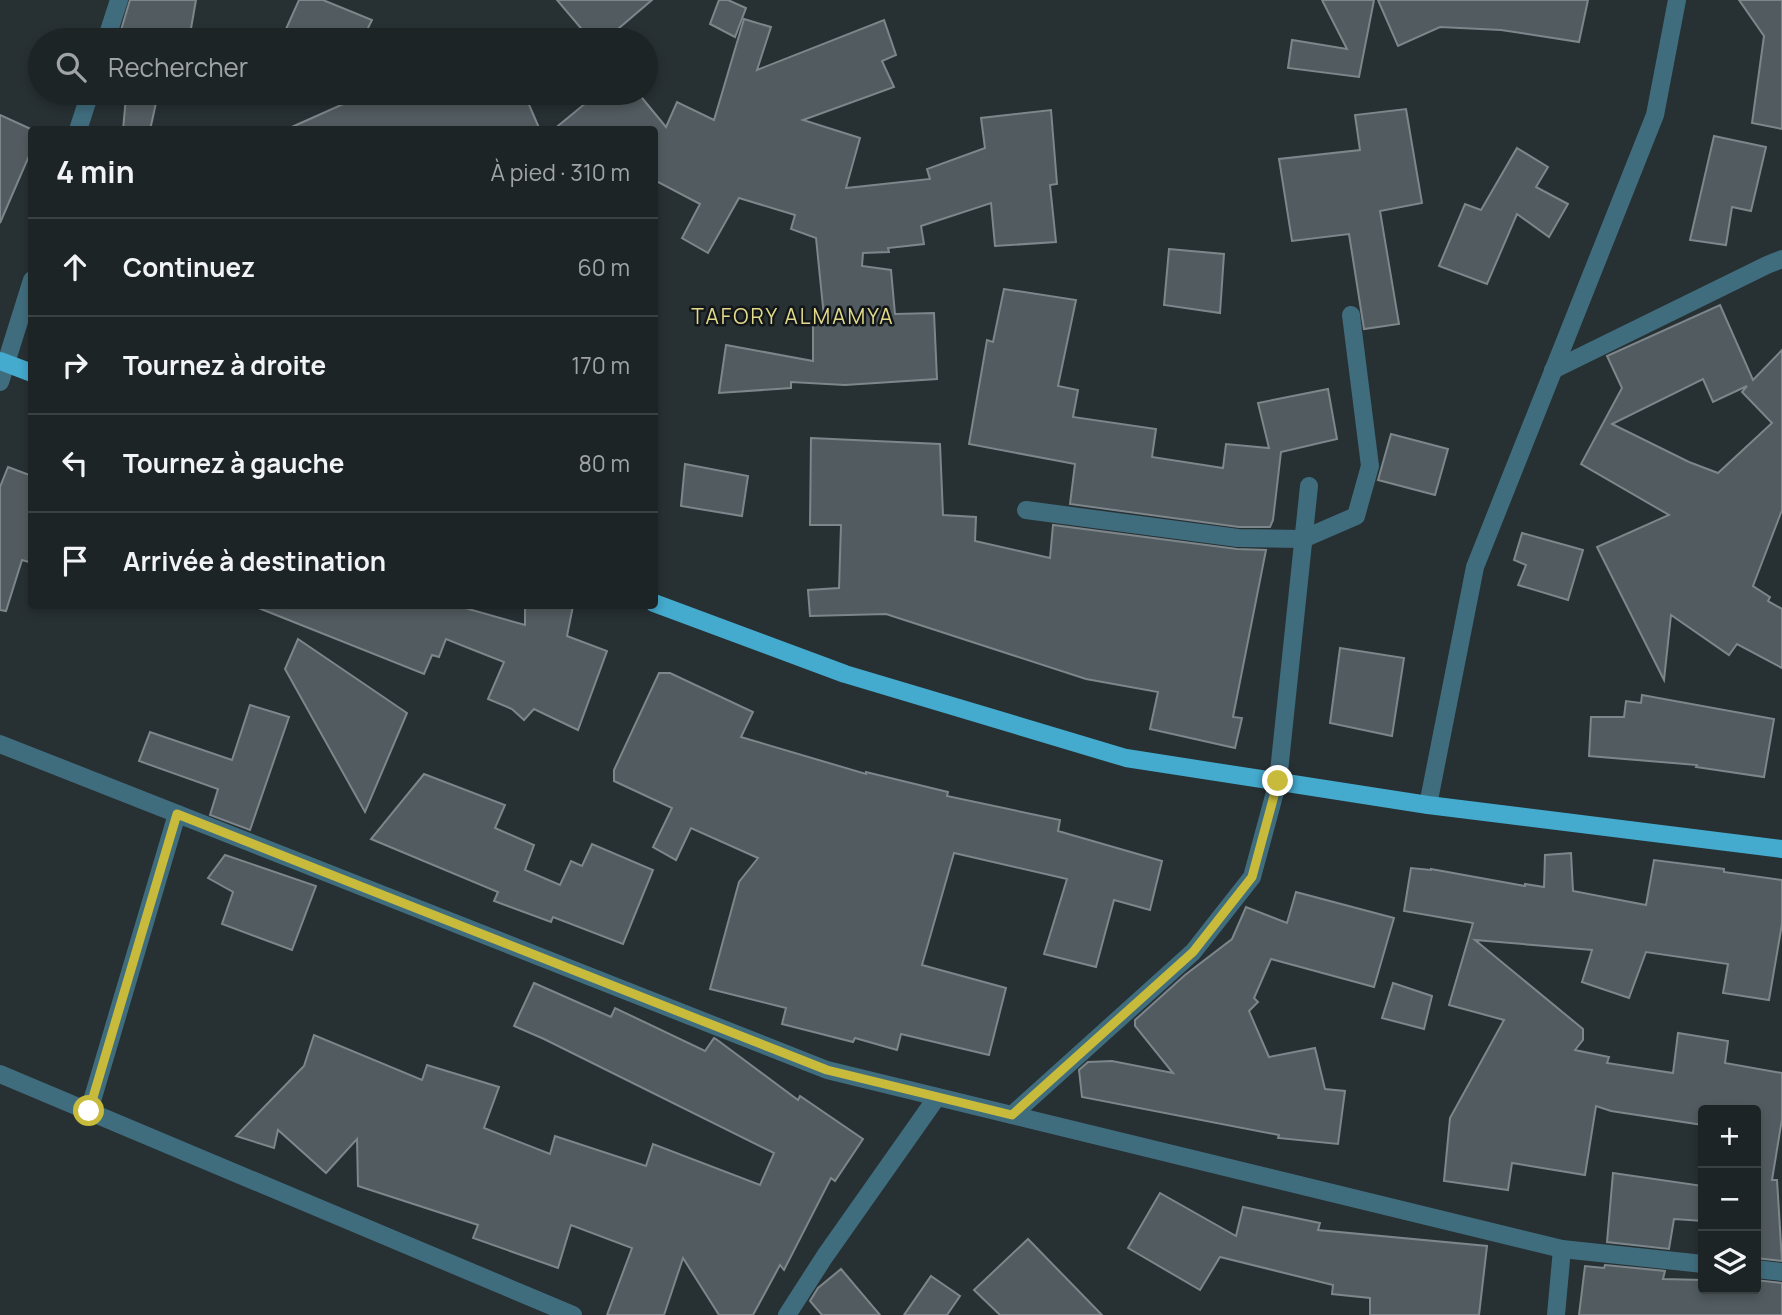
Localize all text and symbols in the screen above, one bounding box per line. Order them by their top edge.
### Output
search box [28,28,658,105]
icon: search [52,48,90,86]
text: Rechercher [108,49,248,85]
text: 4 min [56,151,134,192]
text: À pied · 310 m [491,156,630,188]
icon: ahead [56,248,94,286]
text: Continuez [123,249,255,285]
text: 60 m [578,251,630,283]
district label: TAFORY ALMAMYA [691,302,895,330]
icon: right [56,346,94,384]
text: Tournez à droite [123,347,326,383]
text: 170 m [571,349,630,381]
icon: left [56,444,94,482]
text: Tournez à gauche [123,445,344,481]
text: 80 m [579,447,630,479]
icon: arrive [56,542,94,580]
text: Arrivée à destination [123,543,386,579]
route end [1262,765,1293,796]
route start [73,1095,104,1126]
map controls [1698,1105,1761,1294]
button: + [1698,1105,1761,1168]
button: − [1698,1168,1761,1231]
button: layers [1698,1231,1761,1294]

